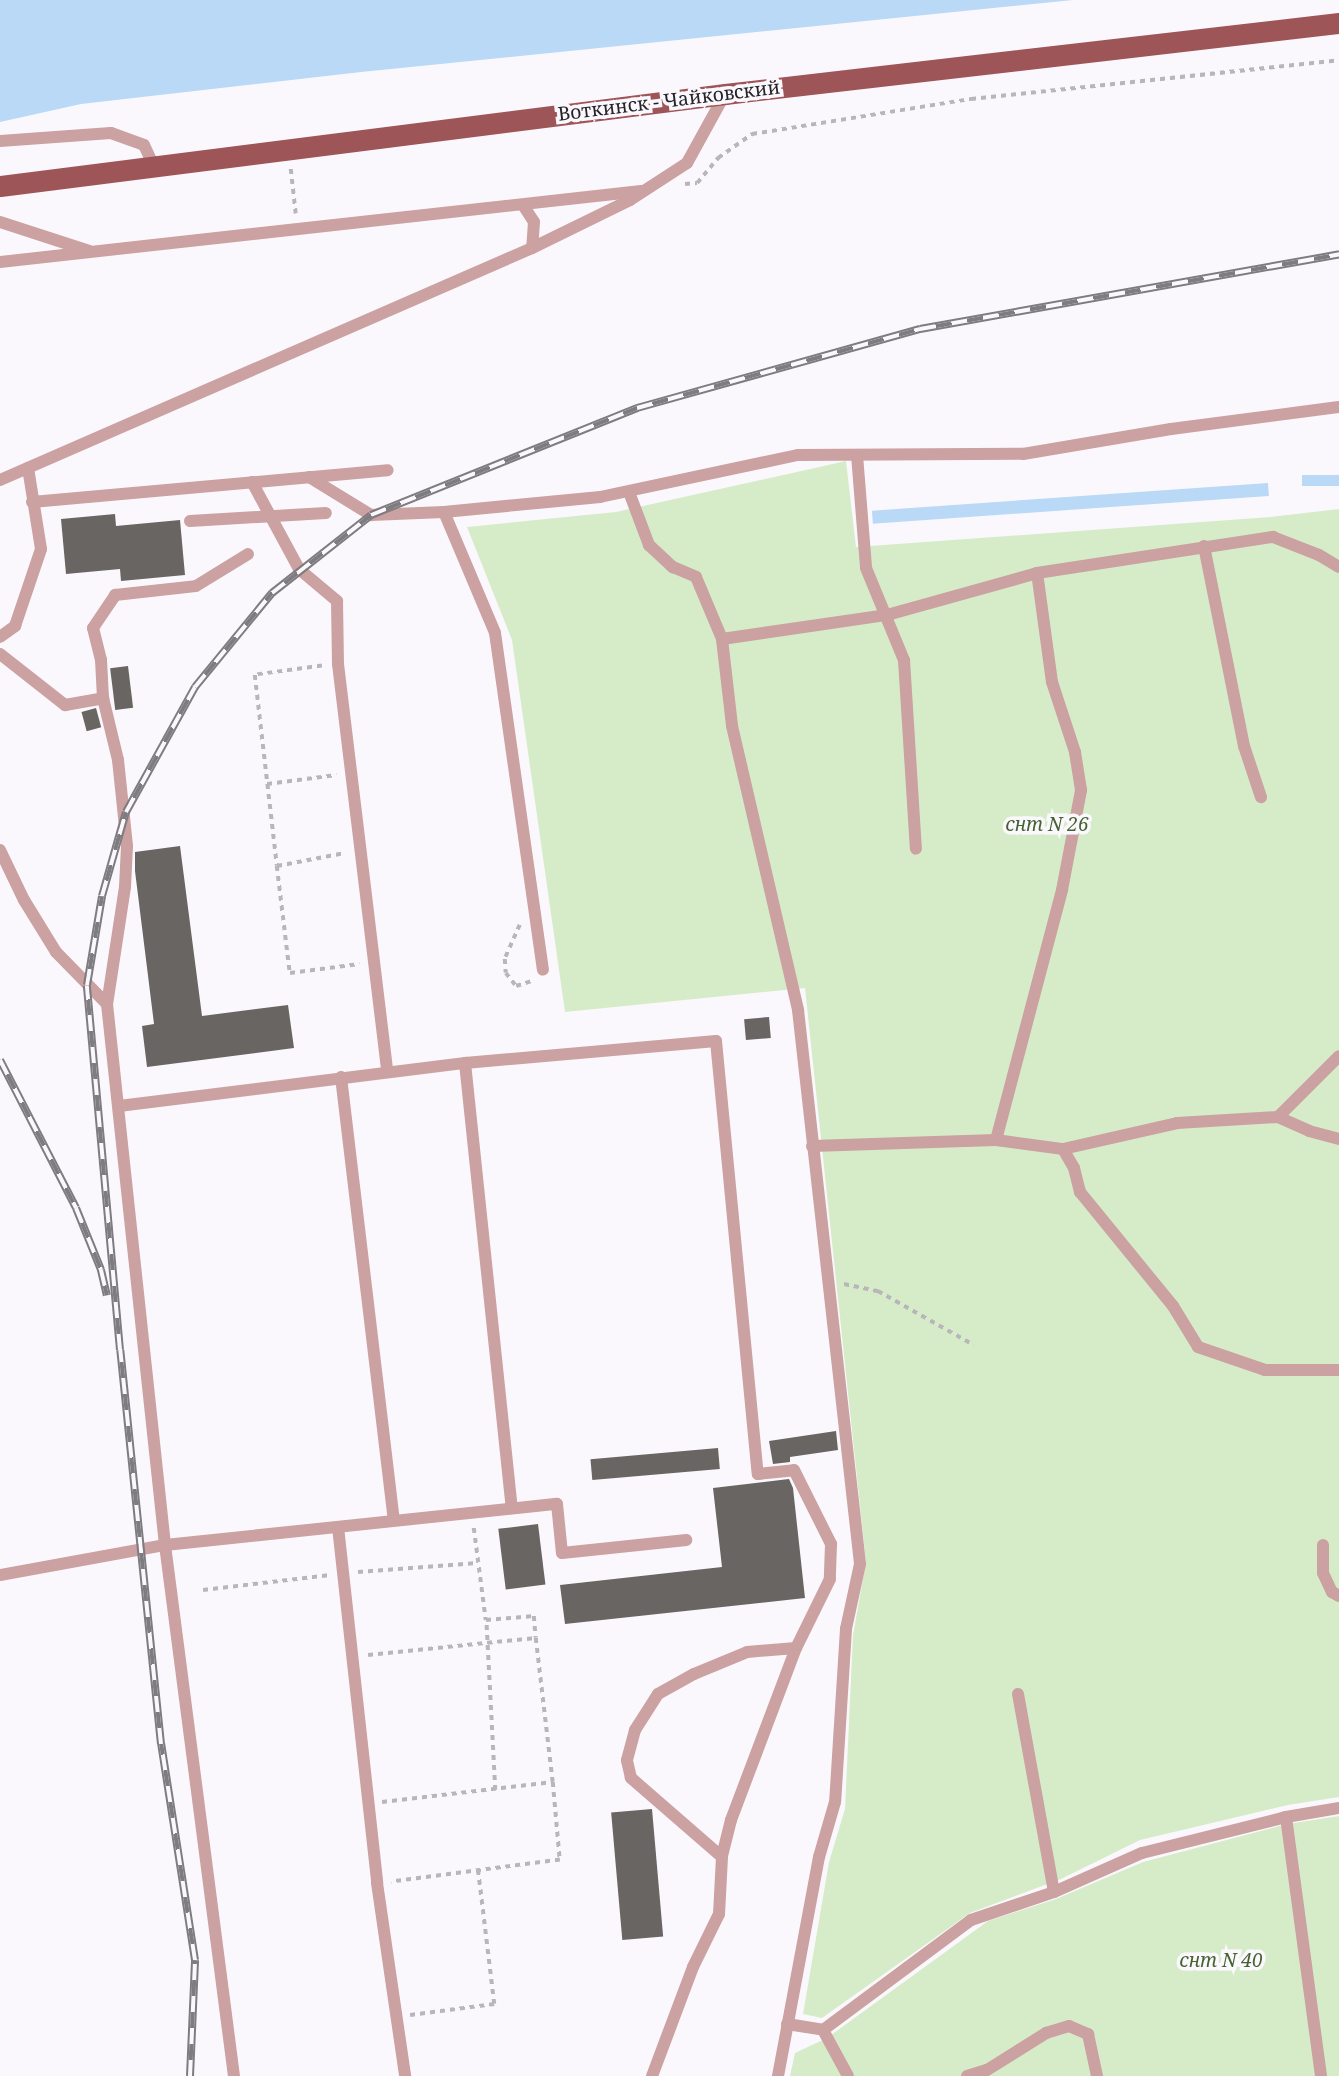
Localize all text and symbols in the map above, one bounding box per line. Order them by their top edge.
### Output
street label: Воткинск - Чайковский [557,76,781,126]
park label: снт N 26 [1005,814,1089,836]
park label: снт N 40 [1179,1950,1263,1972]

